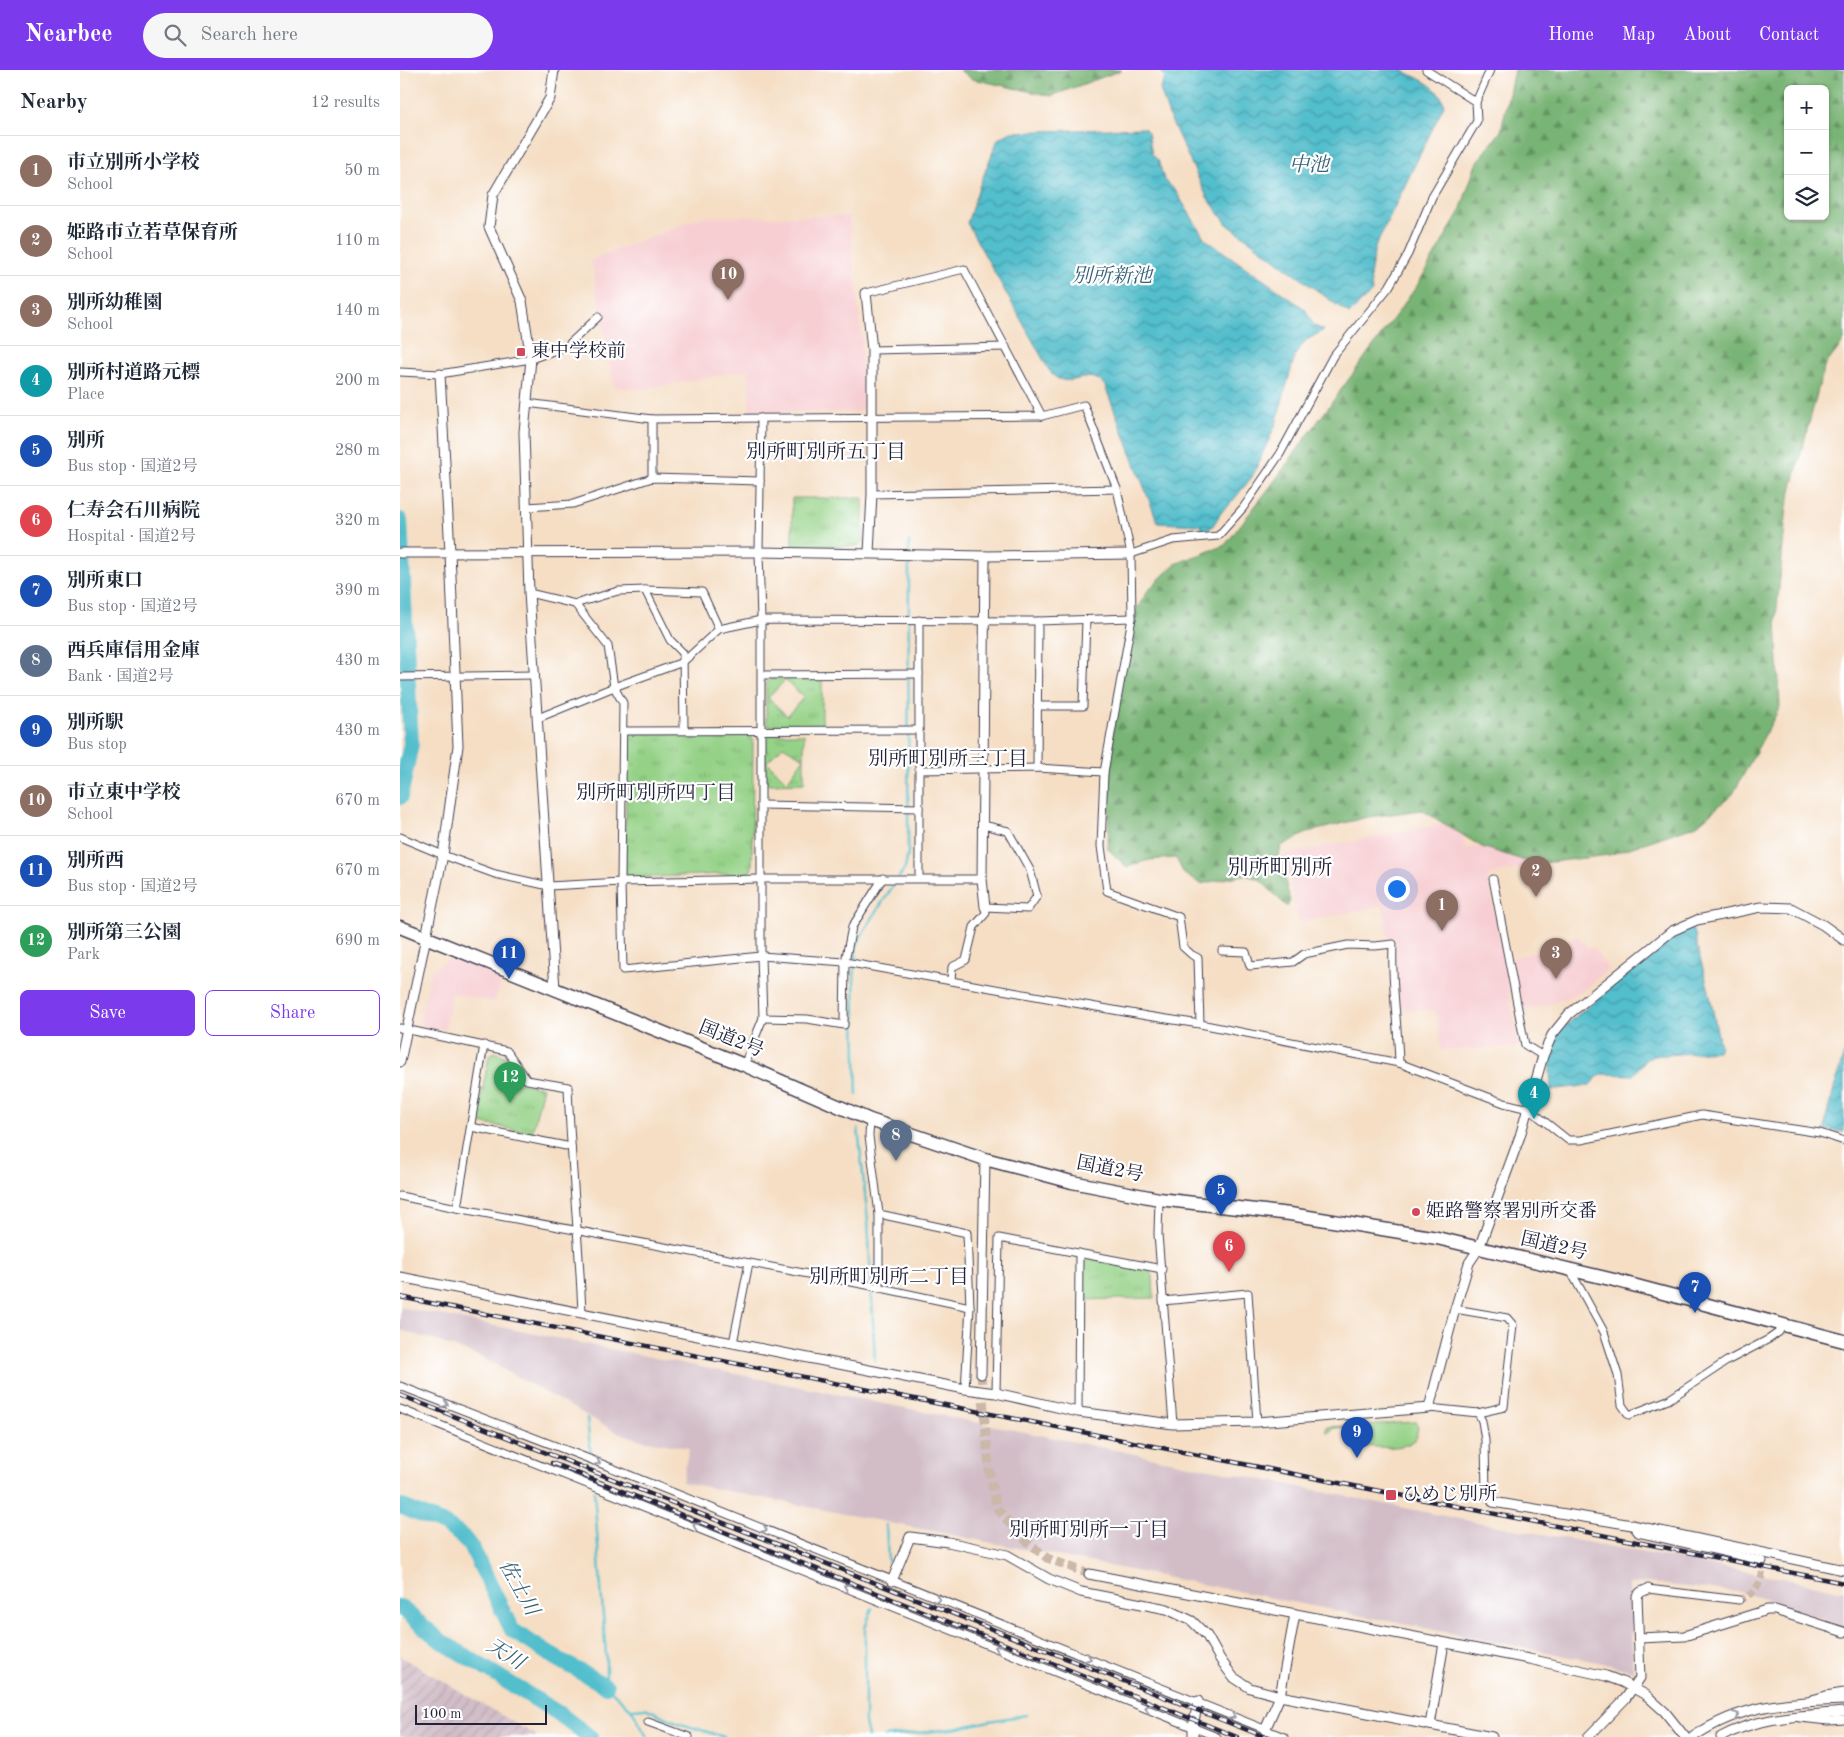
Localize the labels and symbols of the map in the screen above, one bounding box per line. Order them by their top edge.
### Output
water label: 中池 [1289,154,1331,176]
pin: 10 [712,259,744,300]
water label: 別所新池 [1072,265,1154,287]
place label: 東中学校前 [531,340,626,362]
marker: 東中学校前 [515,346,527,358]
district label: 別所町別所五丁目 [746,441,906,463]
district label: 別所町別所三丁目 [868,748,1028,770]
district label: 別所町別所四丁目 [576,782,736,804]
district label: 別所町別所 [1228,856,1333,879]
pin: 2 [1520,856,1552,897]
your location [1384,876,1410,902]
pin: 1 [1426,890,1458,931]
pin: 11 [493,938,525,979]
pin: 3 [1540,938,1572,979]
street label: 国道2号 [696,1017,767,1062]
pin: 12 [494,1062,526,1103]
pin: 4 [1518,1078,1550,1119]
pin: 8 [880,1120,912,1161]
street label: 国道2号 [1075,1152,1146,1186]
pin: 5 [1205,1175,1237,1216]
place label: 姫路警察署別所交番 [1426,1200,1597,1222]
marker: 姫路警察署別所交番 [1410,1206,1422,1218]
street label: 国道2号 [1519,1228,1590,1264]
pin: 6 [1213,1231,1245,1272]
district label: 別所町別所二丁目 [809,1266,969,1288]
pin: 7 [1679,1272,1711,1313]
one-way arrow [441,1398,449,1408]
pin: 9 [1341,1417,1373,1458]
one-way arrow [592,1456,601,1467]
place label: ひめじ別所 [1402,1483,1497,1505]
marker: ひめじ別所 [1384,1488,1398,1502]
district label: 別所町別所一丁目 [1009,1519,1169,1541]
one-way arrow [692,1522,701,1533]
one-way arrow [759,1523,768,1534]
water label: 佐土川 [495,1556,544,1621]
one-way arrow [843,1583,852,1593]
one-way arrow [932,1592,941,1603]
water label: 天川 [483,1634,530,1675]
one-way arrow [994,1643,1003,1654]
one-way arrow [1083,1652,1092,1662]
scale bar [415,1702,548,1725]
one-way arrow [1145,1704,1153,1714]
one-way arrow [1227,1709,1236,1720]
one-way arrow [1731,1711,1740,1721]

